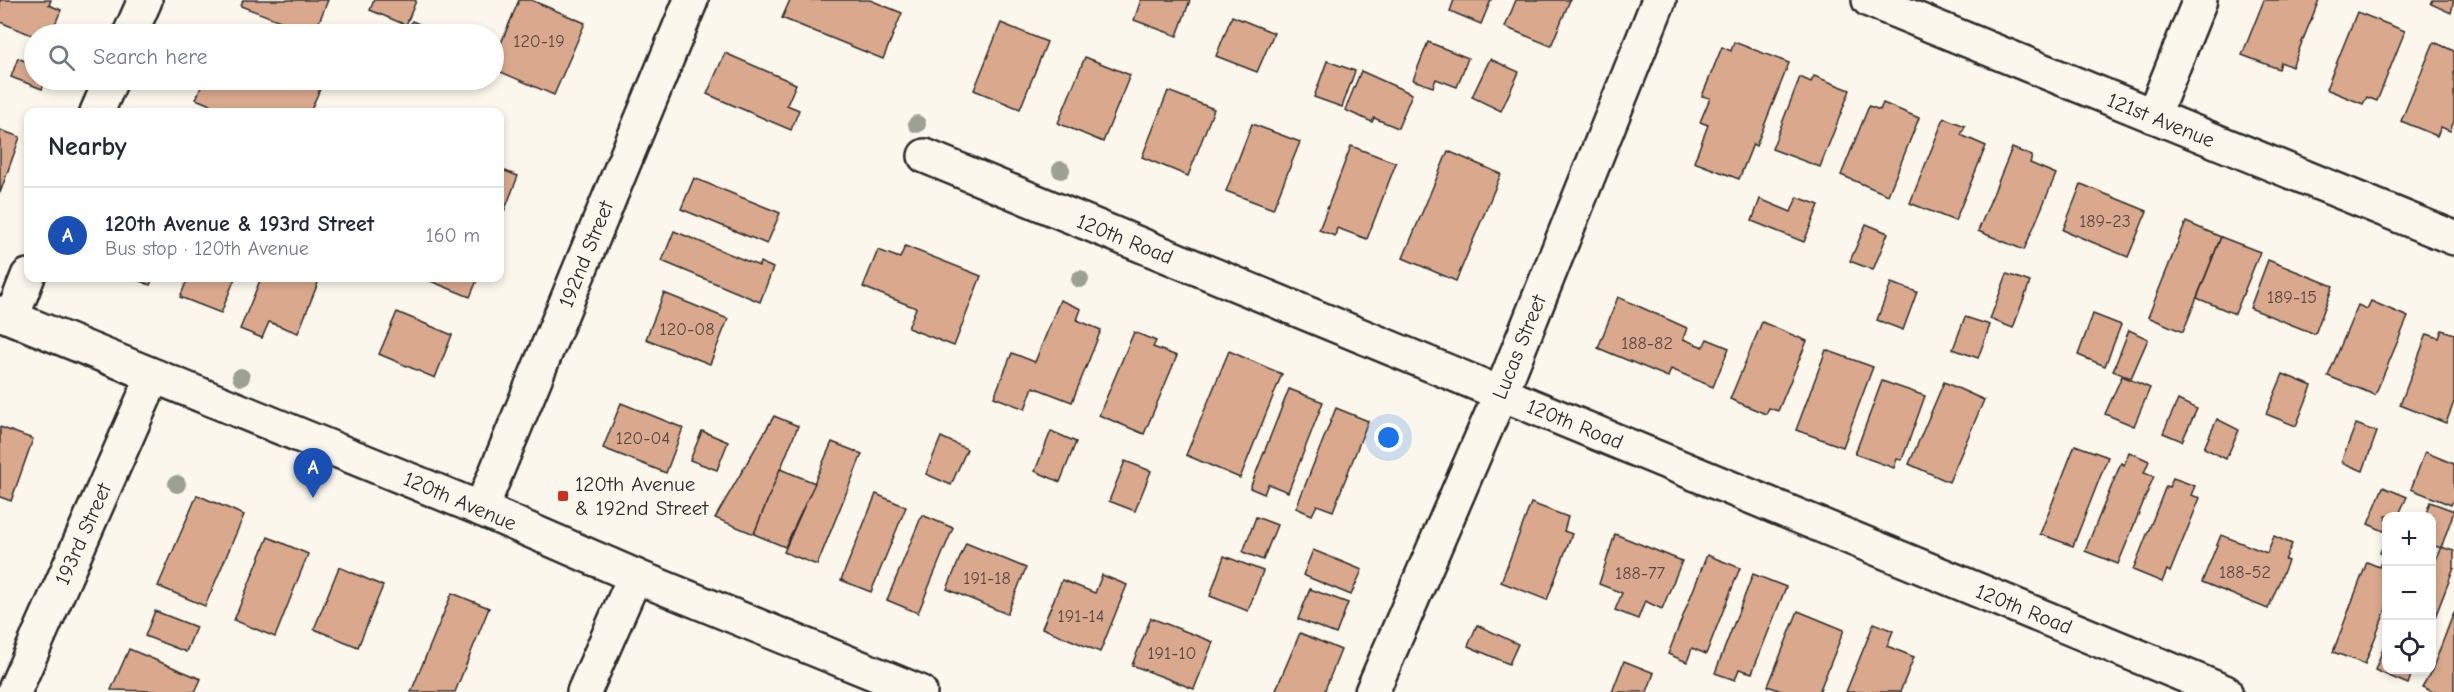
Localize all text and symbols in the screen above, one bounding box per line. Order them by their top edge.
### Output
search box [24,24,504,90]
house number: 120-19 [513,31,565,52]
icon: search [45,41,78,74]
text: Search here [93,44,208,70]
street label: 121st Avenue [2104,88,2218,152]
text: Nearby [48,132,127,162]
street label: 192nd Street [554,196,619,311]
street label: 120th Road [1073,209,1177,269]
text: 120th Avenue & 193rd Street [105,211,374,237]
house number: 189-23 [2079,211,2131,232]
text: A [62,224,73,247]
text: 160 m [426,224,480,247]
text: Bus stop · 120th Avenue [105,237,309,260]
house number: 189-15 [2267,287,2317,308]
street label: Lucas Street [1487,290,1551,403]
house number: 120-08 [660,319,714,340]
house number: 188-82 [1621,333,1673,354]
street label: 120th Road [1523,394,1627,454]
your location [1374,423,1403,452]
house number: 120-04 [616,428,670,449]
pin: A [294,448,332,498]
street label: 120th Avenue [400,466,520,536]
place label: 120th Avenue & 192nd Street [575,472,709,520]
street label: 193rd Street [50,479,116,588]
marker: 120th Avenue & 192nd Street [556,489,570,503]
map controls [2382,512,2436,674]
button: + [2382,512,2436,566]
house number: 188-52 [2219,562,2271,583]
house number: 188-77 [1615,563,1665,584]
button: − [2382,566,2436,620]
house number: 191-18 [963,568,1011,589]
street label: 120th Road [1972,579,2076,639]
house number: 191-14 [1058,606,1104,627]
button: locate [2382,620,2436,674]
house number: 191-10 [1147,643,1197,664]

